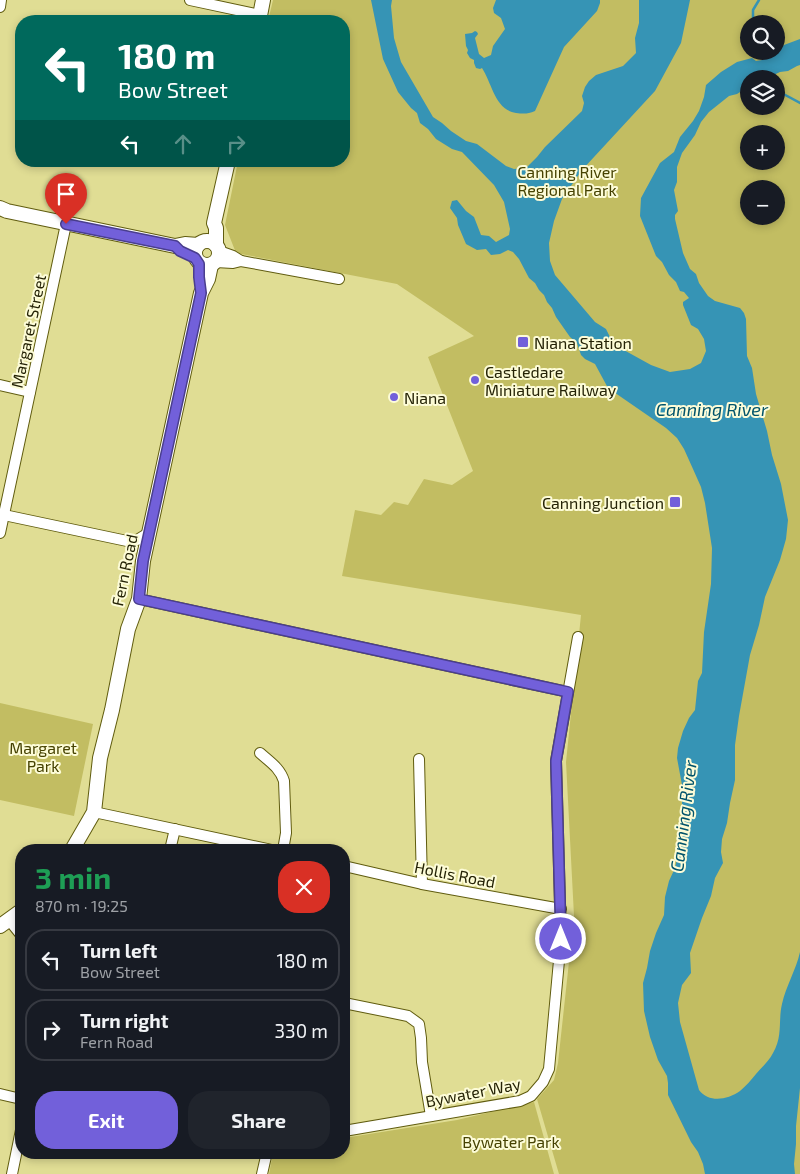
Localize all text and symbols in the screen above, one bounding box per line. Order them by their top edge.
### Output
map controls [740,15,785,225]
button: search [740,15,785,60]
text: 180 m [118,34,215,76]
icon: left [35,35,100,100]
button: layers [740,70,785,115]
text: Bow Street [118,76,228,102]
button: + [740,125,785,170]
icon: left [116,130,144,158]
icon: ahead [169,130,197,158]
icon: right [222,130,250,158]
park label: Canning River Regional Park [517,162,617,199]
pin [45,173,87,224]
icon: arrive [52,180,80,208]
button: − [740,180,785,225]
street label: Margaret Street [7,272,49,390]
place label: Niana Station [534,333,632,352]
marker: Niana Station [516,335,530,349]
place label: Castledare Miniature Railway [485,362,617,399]
marker: Castledare Miniature Railway [469,374,481,386]
place label: Niana [404,388,446,407]
marker: Niana [388,391,400,403]
water label: Canning River [656,398,769,420]
place label: Canning Junction [542,493,664,512]
marker: Canning Junction [668,495,682,509]
street label: Fern Road [107,532,141,608]
park label: Margaret Park [9,738,77,775]
water label: Canning River [665,758,701,873]
street label: Hollis Road [413,857,497,891]
text: 3 min [35,859,111,895]
button: close [278,861,330,913]
text: 870 m · 19:25 [35,896,128,915]
position arrow [534,912,586,964]
text: Turn left [80,939,157,962]
icon: left [37,946,65,974]
text: 180 m [277,949,328,972]
text: Bow Street [80,962,160,981]
text: Turn right [80,1009,168,1032]
icon: right [37,1016,65,1044]
text: 330 m [275,1019,328,1042]
text: Fern Road [80,1032,153,1051]
street label: Bywater Way [424,1073,523,1111]
button: Exit [35,1091,178,1149]
button: Share [188,1091,330,1149]
park label: Bywater Park [462,1132,560,1151]

